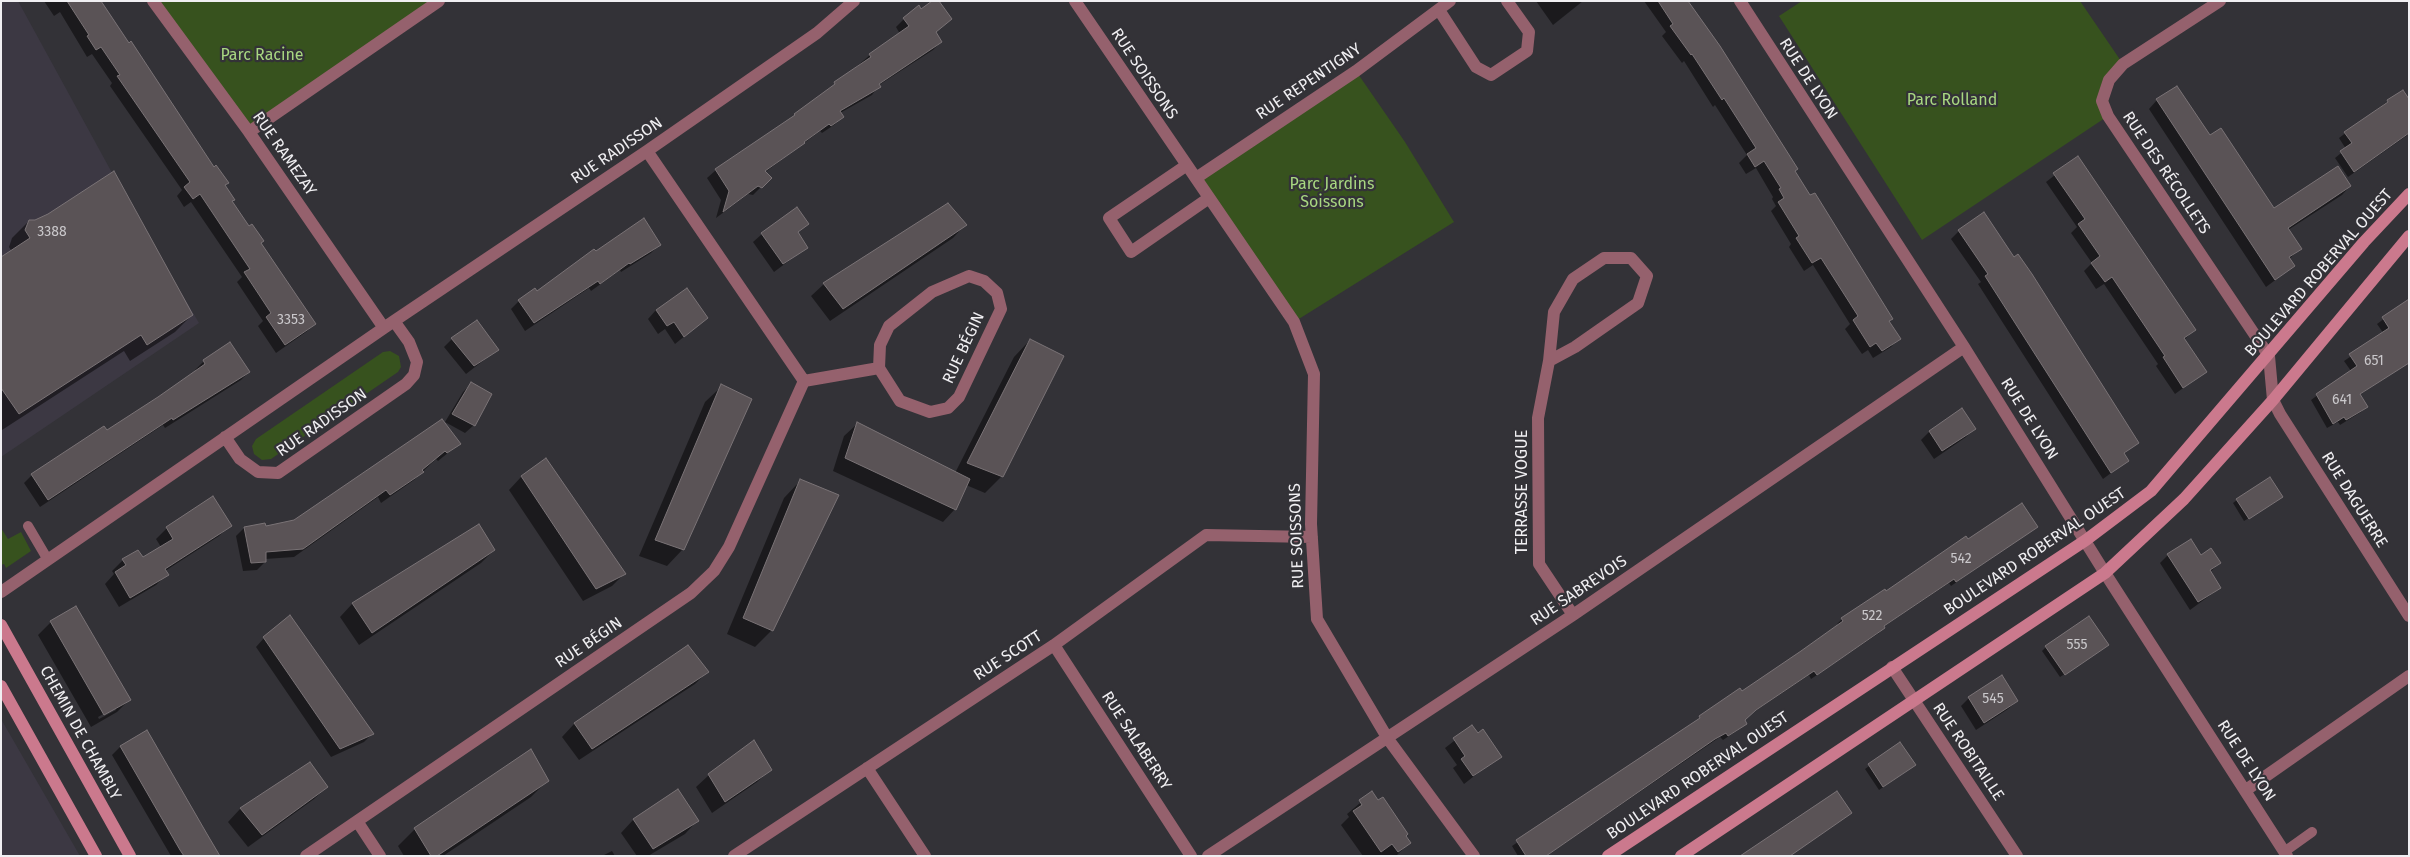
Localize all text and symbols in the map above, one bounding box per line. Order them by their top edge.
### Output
street label: RUE SOISSONS [1107,25,1181,123]
street label: RUE DE LYON [1775,35,1841,123]
street label: RUE REPENTIGNY [1253,40,1365,124]
park label: Parc Racine [220,46,304,66]
park label: Parc Rolland [1907,91,1997,111]
street label: RUE RAMEZAY [248,108,320,200]
street label: RUE DES RÉCOLLETS [2118,108,2214,238]
street label: RUE RADISSON [568,113,666,189]
park label: Parc Jardins Soissons [1290,175,1374,213]
street label: BOULEVARD ROBERVAL OUEST [2241,185,2397,361]
house number: 3388 [37,224,67,240]
street label: RUE BÉGIN [939,309,989,387]
house number: 3353 [277,312,305,328]
house number: 651 [2364,353,2384,369]
street label: RUE DE LYON [1996,375,2062,463]
street label: RUE RADISSON [273,385,371,461]
house number: 641 [2332,392,2352,408]
street label: TERRASSE VOGUE [1513,430,1533,554]
street label: RUE DAGUERRE [2317,449,2391,551]
street label: RUE SOISSONS [1286,483,1308,589]
street label: BOULEVARD ROBERVAL OUEST [1940,484,2130,620]
house number: 542 [1950,551,1972,567]
street label: RUE SABREVOIS [1527,552,1631,630]
house number: 522 [1862,608,1882,624]
street label: RUE BÉGIN [552,614,626,672]
street label: RUE SCOTT [970,627,1046,685]
house number: 555 [2067,637,2087,653]
street label: CHEMIN DE CHAMBLY [35,663,125,803]
street label: RUE SALABERRY [1097,688,1175,794]
house number: 545 [1982,691,2004,707]
street label: RUE ROBITAILLE [1928,699,2008,805]
street label: BOULEVARD ROBERVAL OUEST [1603,708,1793,844]
street label: RUE DE LYON [2213,717,2279,805]

